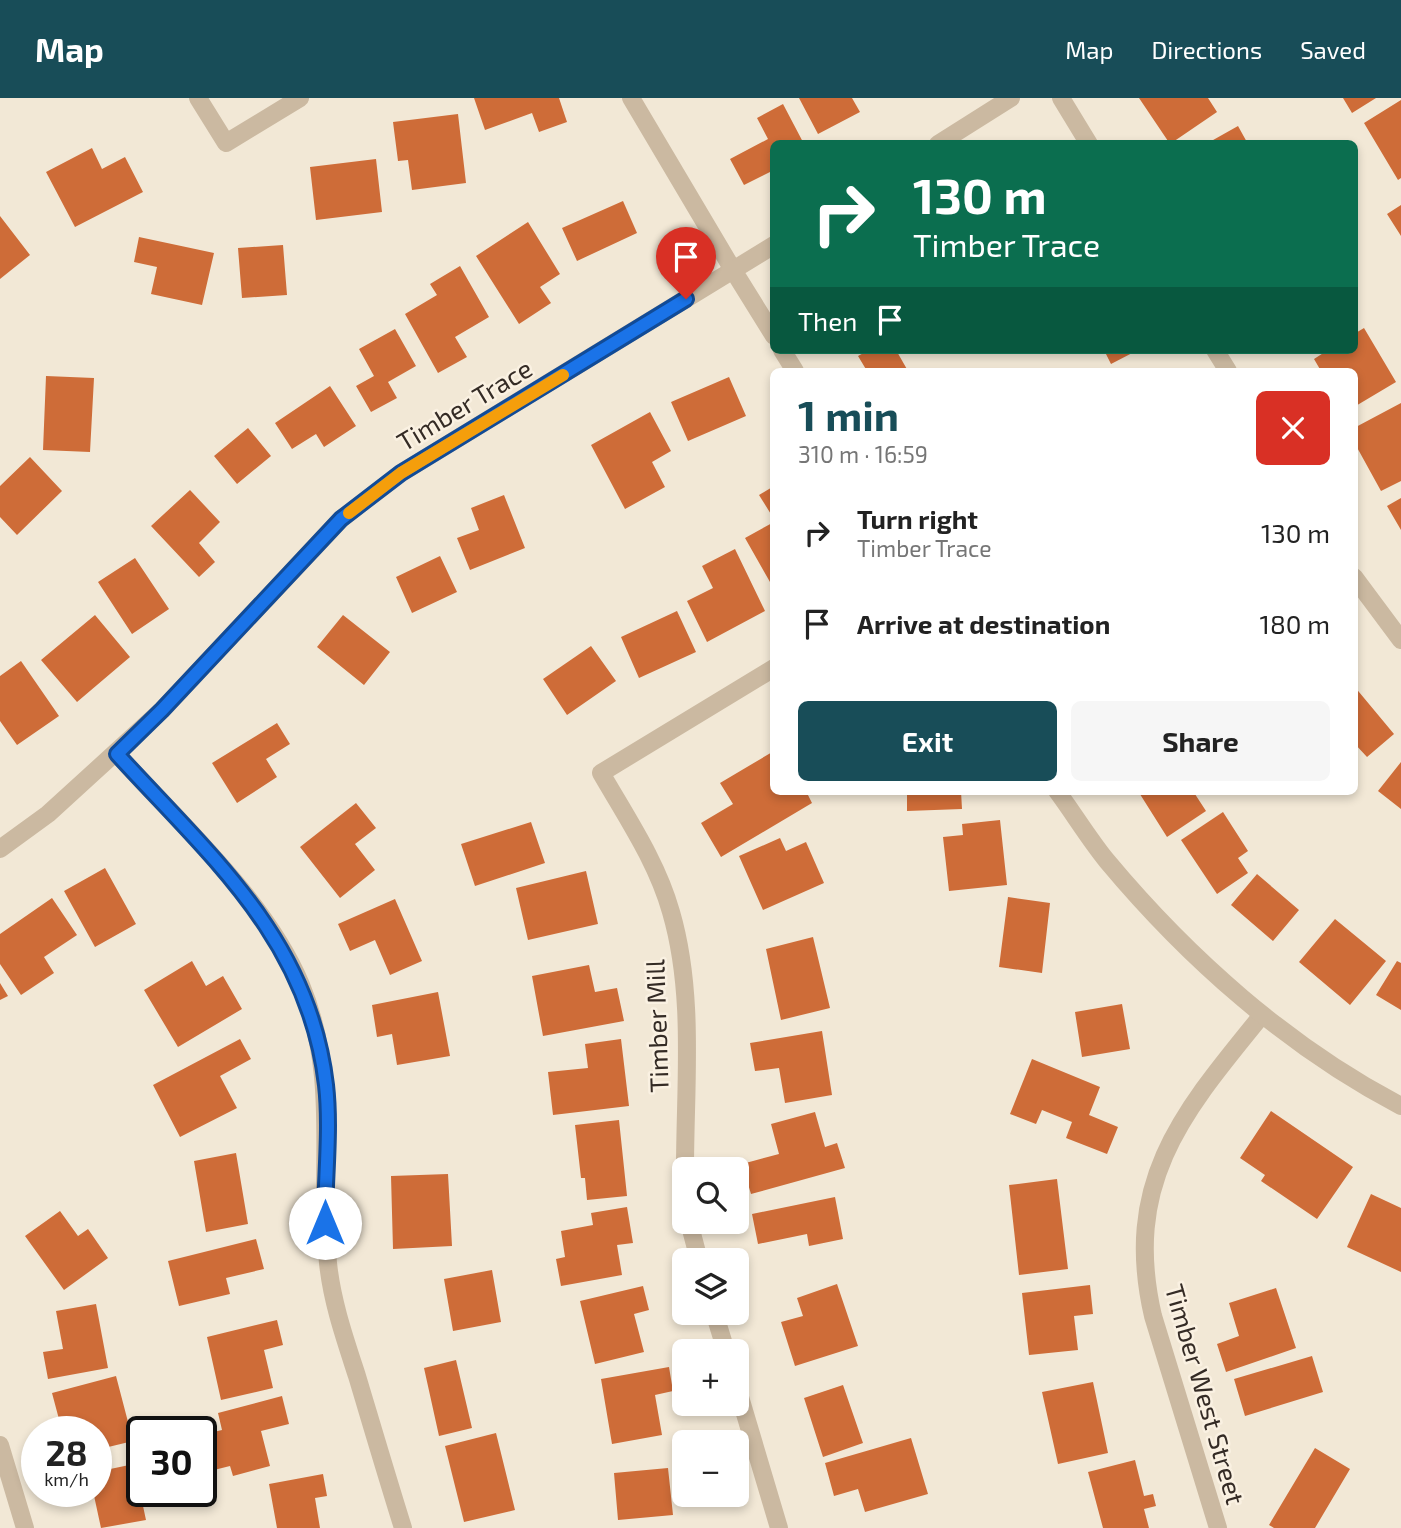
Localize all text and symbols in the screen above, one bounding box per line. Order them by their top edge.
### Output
text: Map [35,29,104,69]
text: Map [1065,35,1113,64]
text: Directions [1151,35,1262,64]
text: Saved [1300,35,1366,64]
text: 130 m [913,165,1047,224]
icon: right [798,168,889,259]
text: Timber Trace [913,225,1100,263]
pin [656,227,716,299]
icon: arrive [667,238,705,276]
icon: arrive [871,301,909,339]
text: Then [798,305,857,336]
street label: Timber Trace [391,352,537,456]
text: 1 min [798,389,899,439]
button: close [1256,391,1330,465]
text: 310 m · 16:59 [798,440,928,468]
text: Turn right [857,503,978,534]
icon: right [798,514,836,552]
text: 130 m [1261,517,1330,548]
text: Timber Trace [857,534,992,562]
icon: arrive [798,605,836,643]
text: Arrive at destination [857,608,1110,639]
text: 180 m [1260,608,1330,639]
button: Exit [798,701,1057,781]
button: Share [1071,701,1330,781]
street label: Timber Mill [638,958,674,1093]
map controls [672,1157,749,1507]
button: search [672,1157,749,1234]
position arrow [288,1186,362,1260]
button: layers [672,1248,749,1325]
street label: Timber West Street [1160,1280,1252,1508]
button: + [672,1339,749,1416]
speed limit sign: 30 [126,1416,217,1507]
button: − [672,1430,749,1507]
text: 28 [45,1431,88,1473]
text: km/h [44,1468,89,1490]

